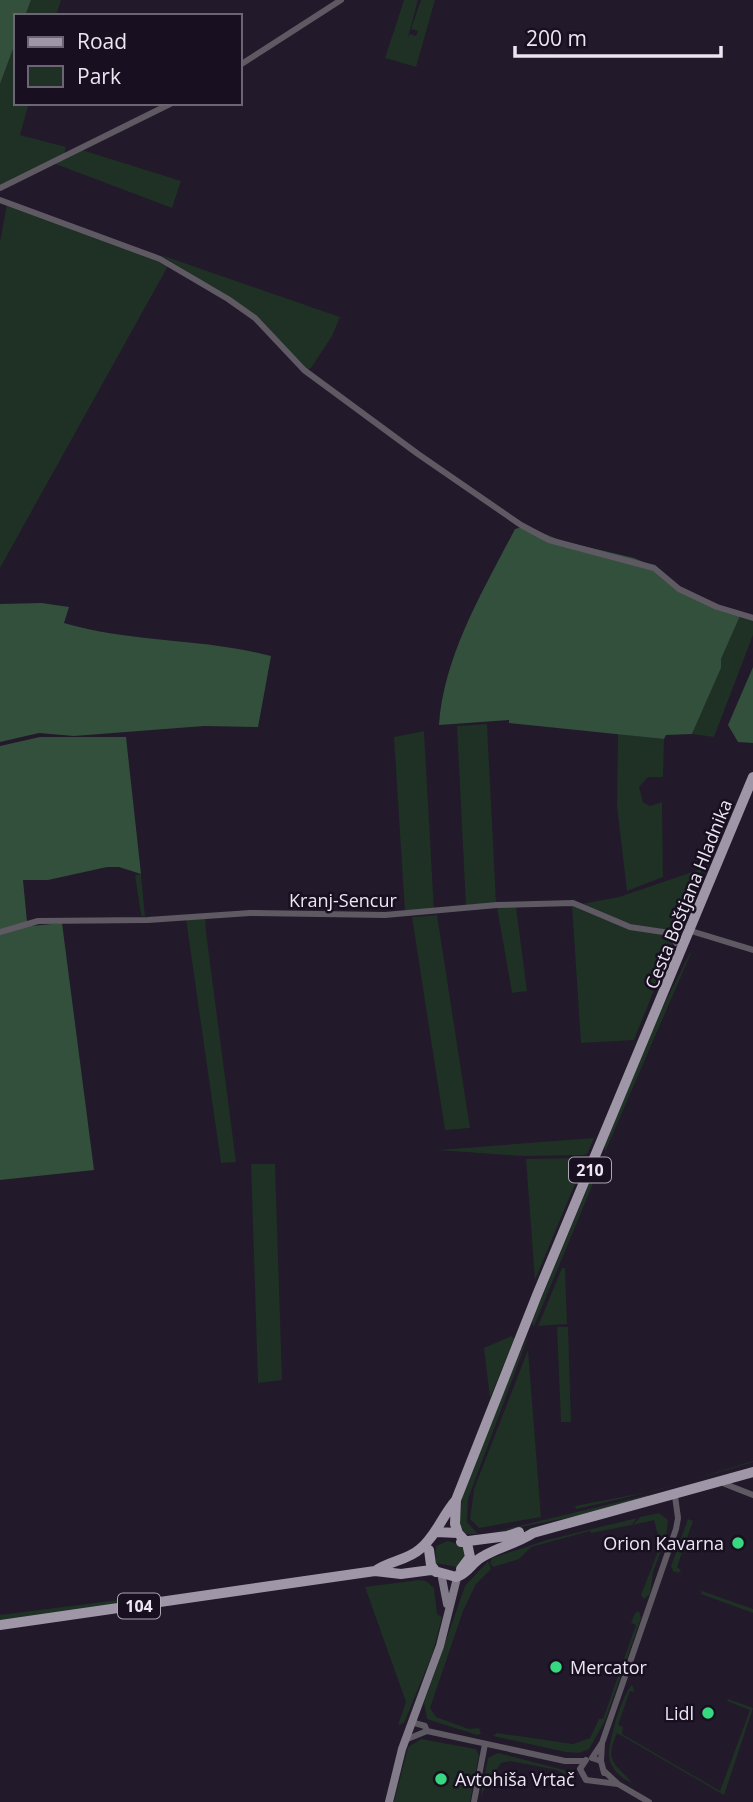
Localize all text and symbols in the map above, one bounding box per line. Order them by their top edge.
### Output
legend [14,14,242,105]
scale bar [515,14,722,58]
text: 200 m [526,24,587,52]
text: Road [77,27,127,55]
text: Park [77,62,121,90]
street label: Cesta Boštjana Hladnika [639,796,737,992]
street label: Kranj-Sencur [289,888,398,912]
road number: 210 [569,1158,611,1182]
place label: Orion Kavarna [603,1531,724,1555]
marker: Orion Kavarna [730,1535,746,1551]
road number: 104 [118,1594,160,1618]
place label: Mercator [570,1655,648,1679]
marker: Mercator [548,1659,564,1675]
place label: Lidl [665,1701,694,1725]
marker: Lidl [700,1705,716,1721]
place label: Avtohiša Vrtač [455,1767,575,1791]
marker: Avtohiša Vrtač [433,1771,449,1787]

